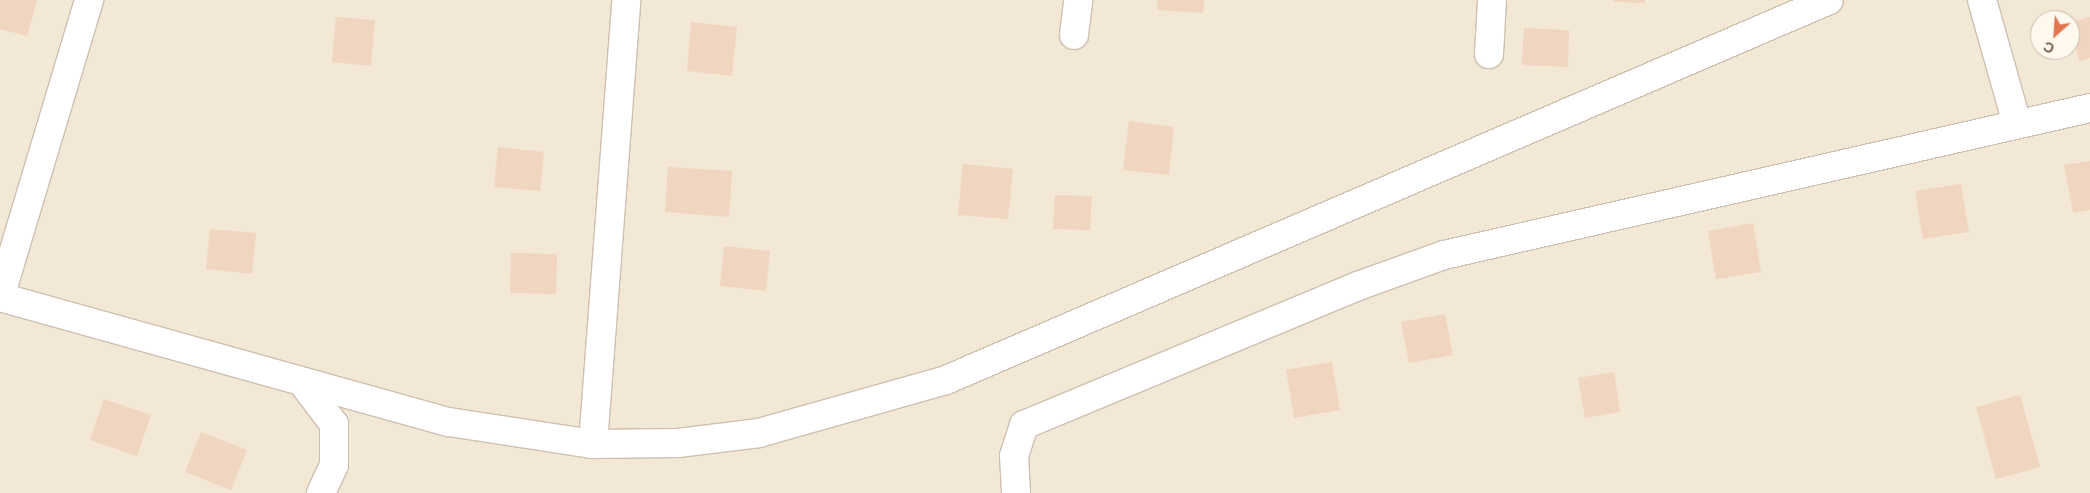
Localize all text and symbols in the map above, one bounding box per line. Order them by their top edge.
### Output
north arrow [2030,10,2080,60]
text: С [2041,38,2057,57]

